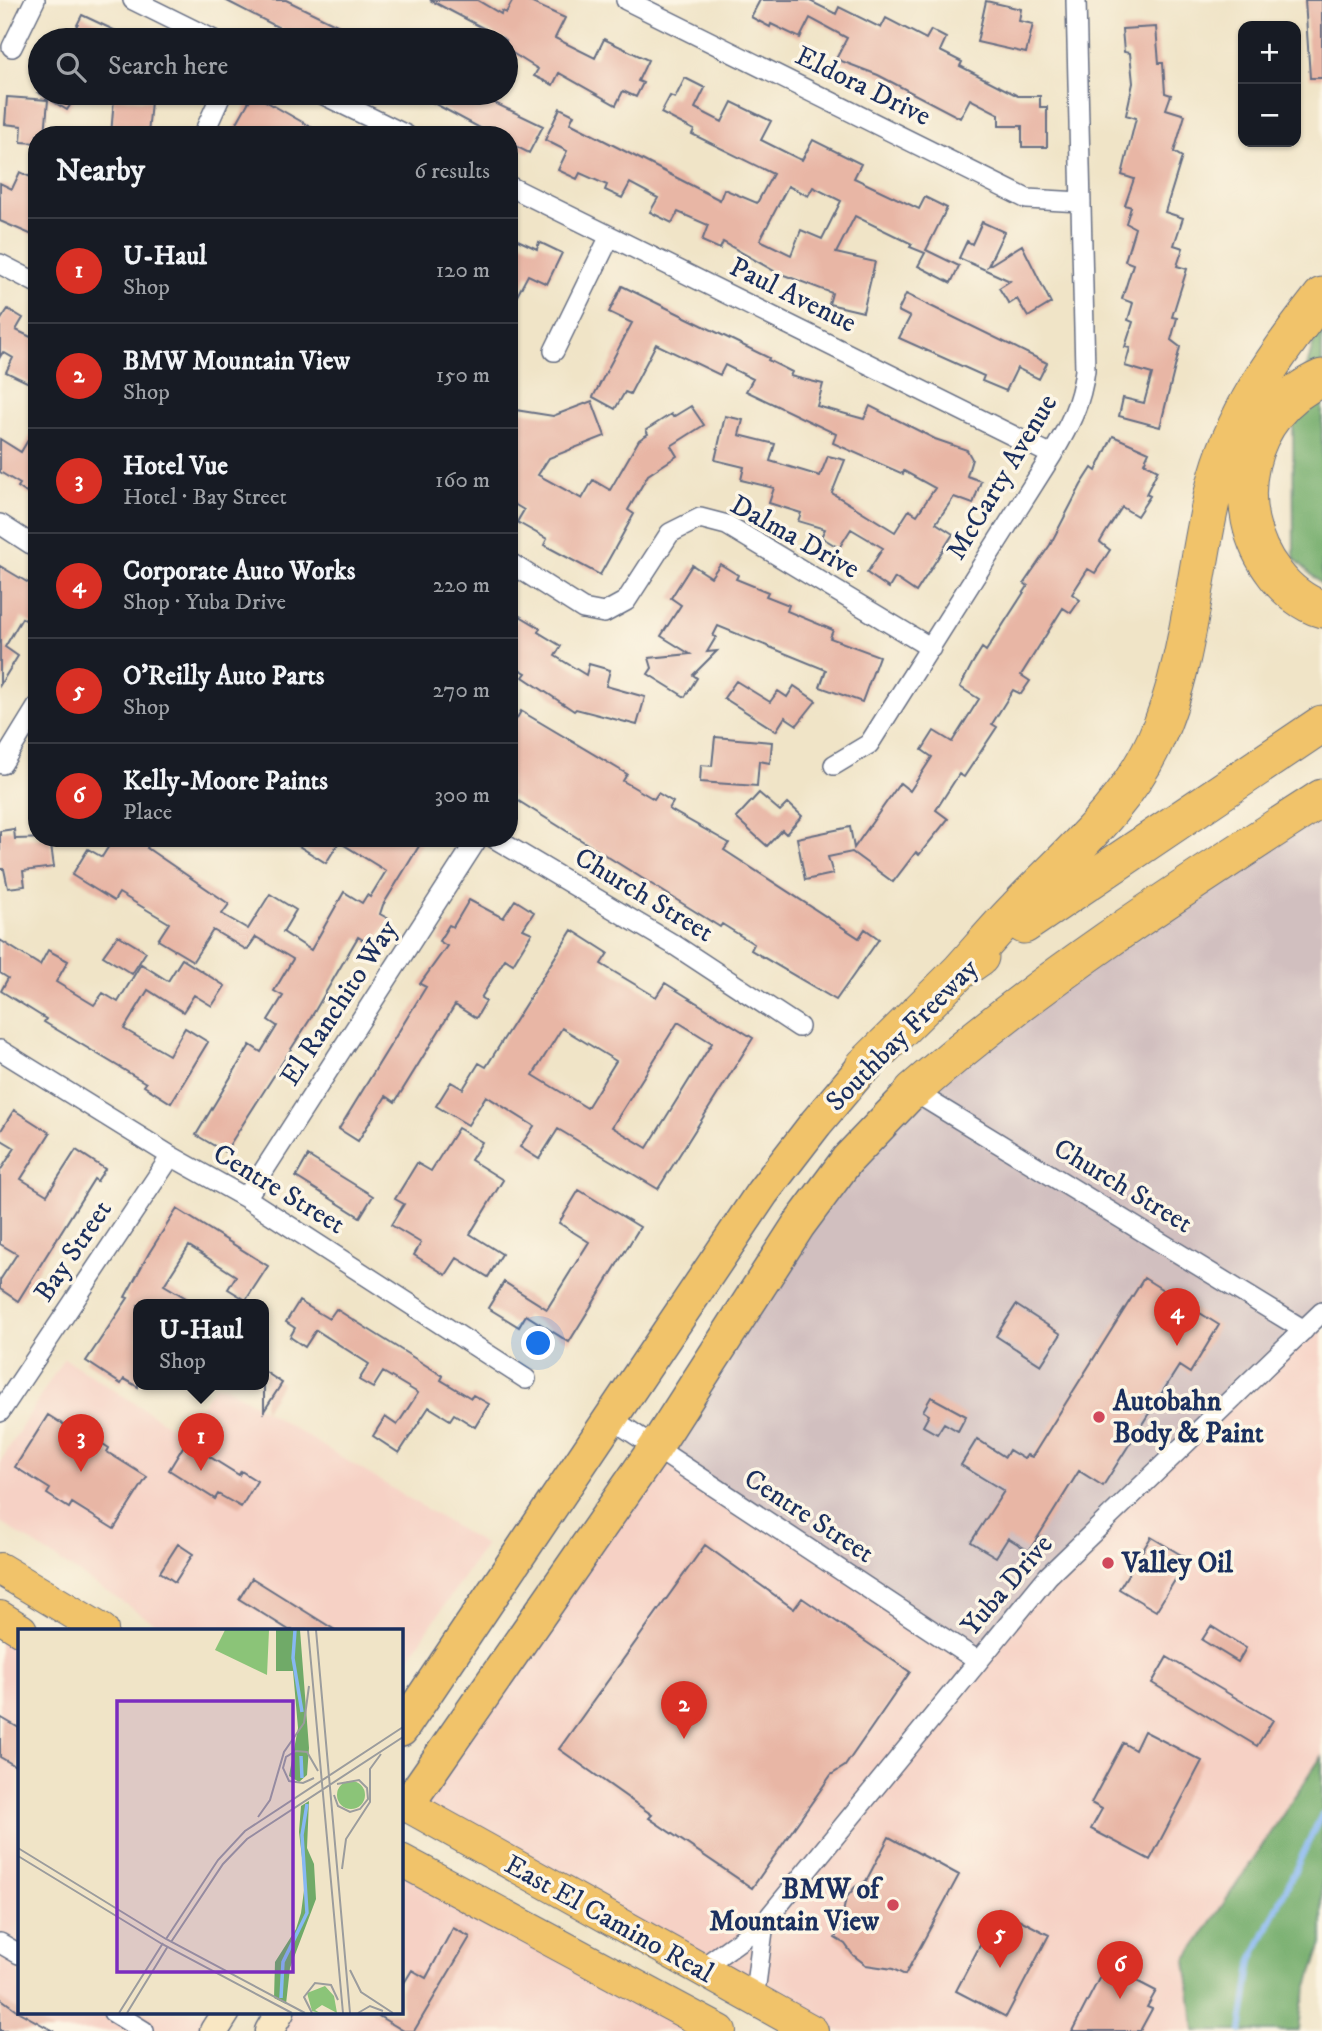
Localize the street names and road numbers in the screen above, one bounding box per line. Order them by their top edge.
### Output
street label: Eldora Drive [790,38,936,134]
street label: Paul Avenue [724,249,862,341]
street label: McCarty Avenue [939,388,1065,566]
street label: Dalma Drive [724,487,866,587]
street label: Church Street [568,840,720,950]
street label: El Ranchito Way [272,913,406,1093]
street label: Southbay Freeway [818,951,986,1119]
street label: Church Street [1047,1131,1199,1241]
street label: Centre Street [207,1136,351,1242]
street label: Bay Street [26,1194,120,1308]
street label: Centre Street [737,1461,881,1571]
street label: Yuba Drive [954,1527,1060,1643]
street label: East El Camino Real [498,1847,720,1991]

